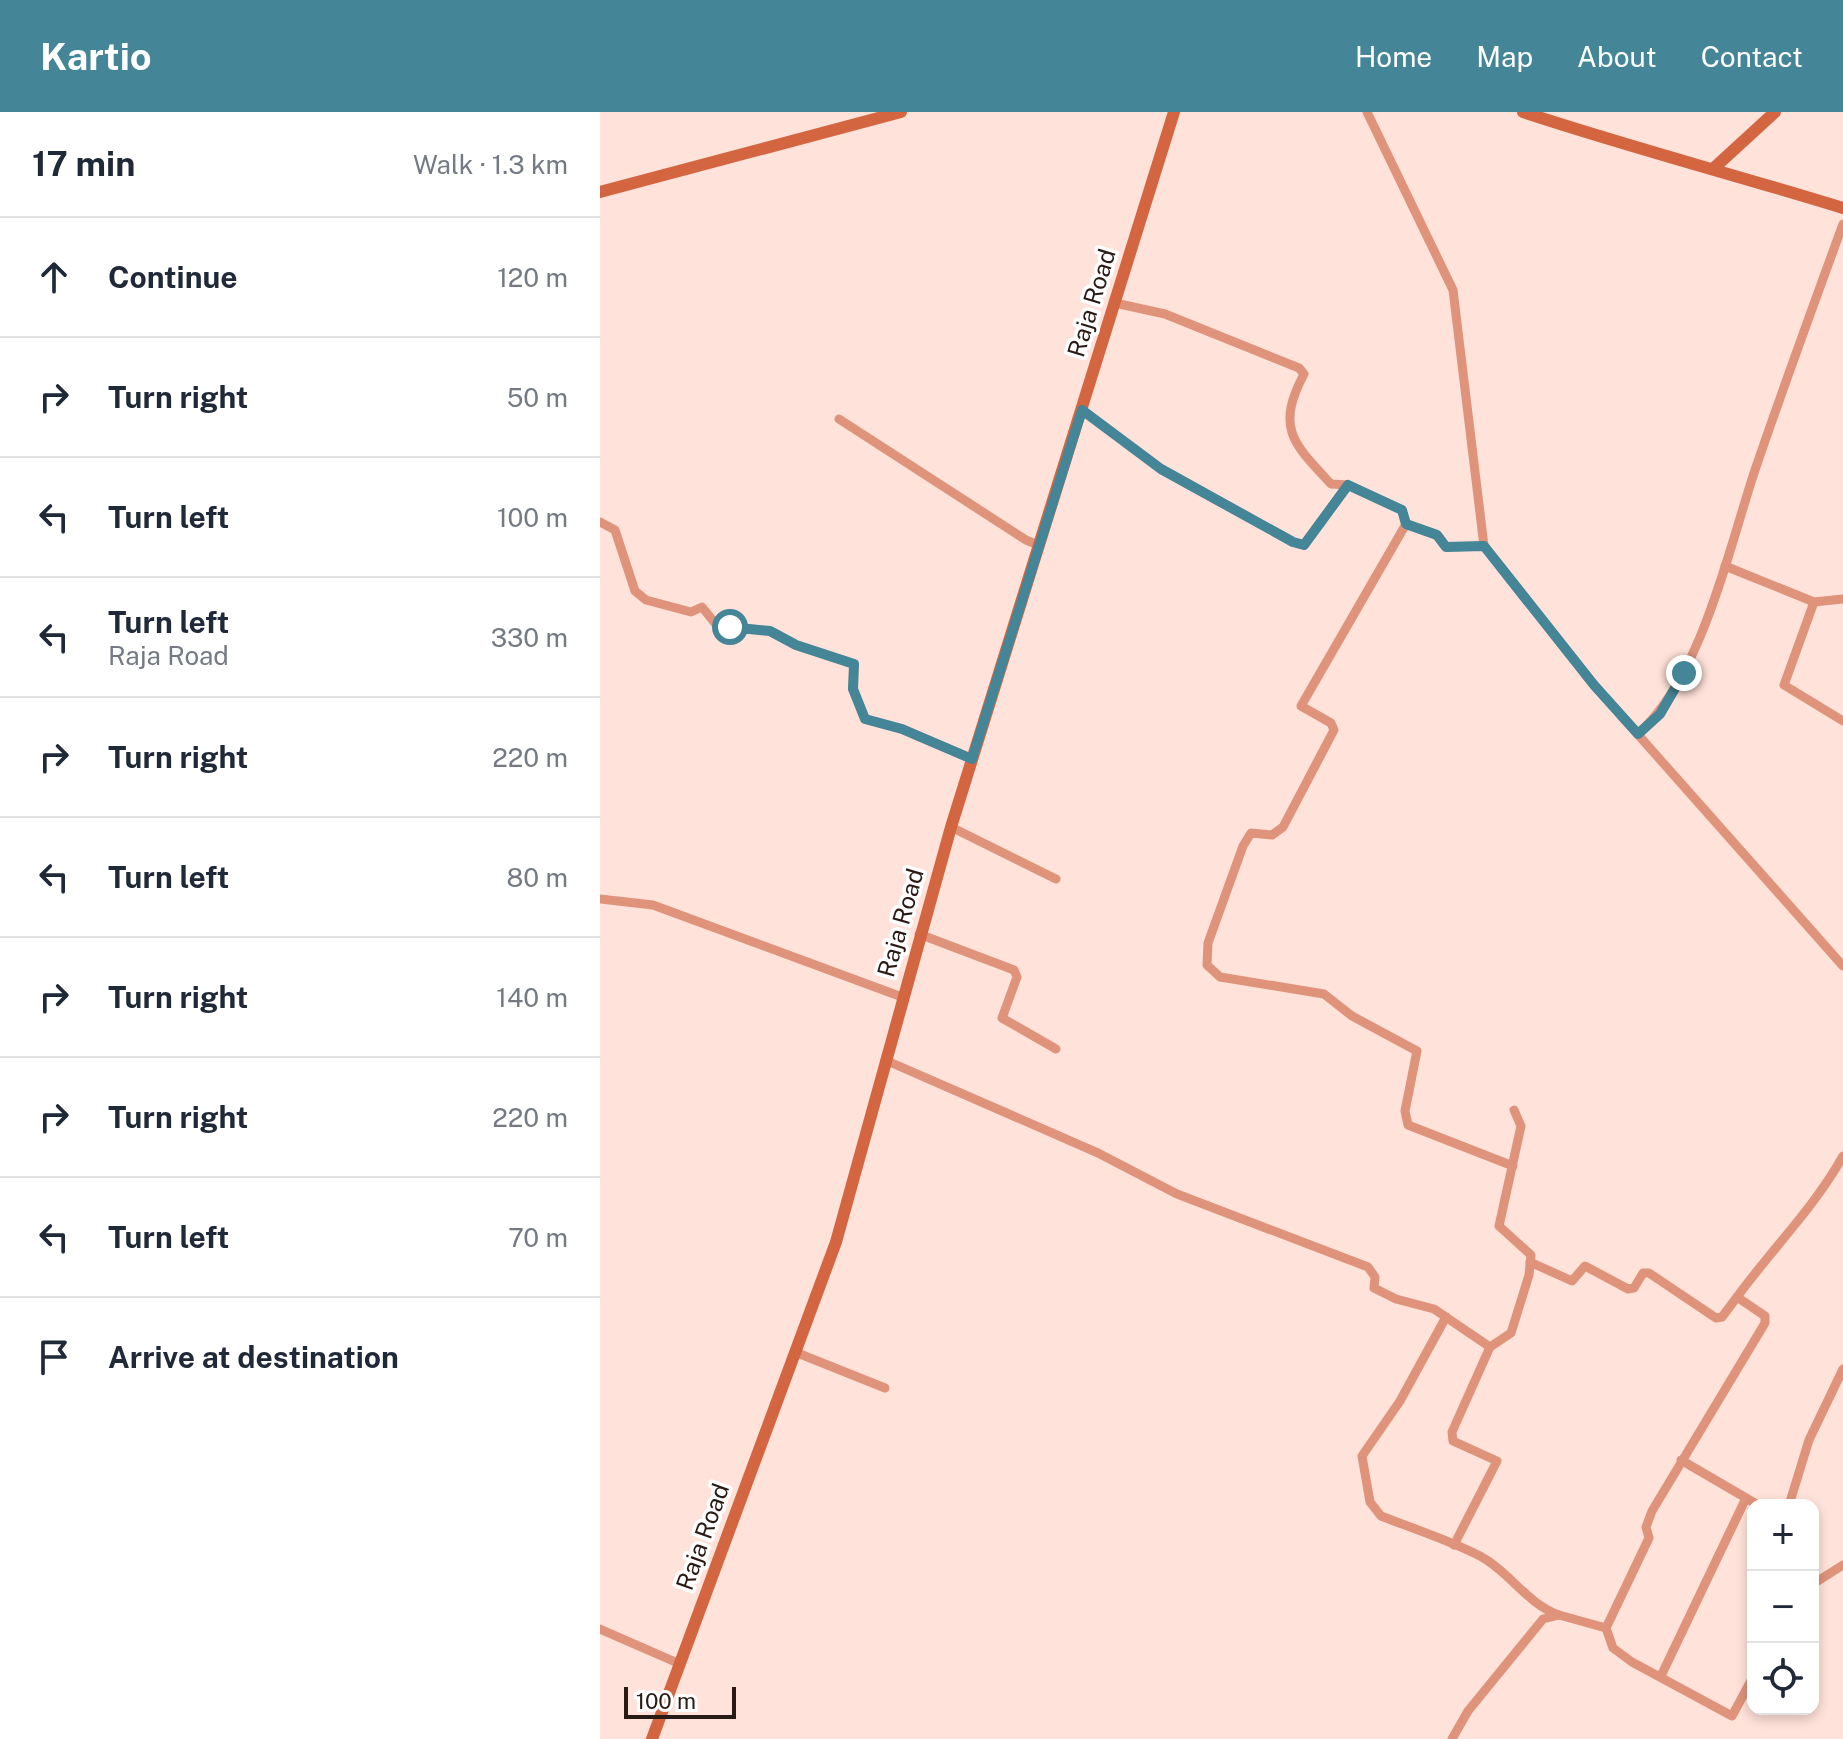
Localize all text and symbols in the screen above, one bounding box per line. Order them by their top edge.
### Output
text: Kartio [40,34,152,79]
text: Home [1355,40,1432,73]
text: Map [1476,40,1533,73]
text: About [1577,40,1657,73]
text: Contact [1701,40,1803,73]
text: 17 min [32,144,135,184]
text: Walk · 1.3 km [413,149,568,180]
street label: Raja Road [1061,245,1121,360]
icon: ahead [32,255,76,299]
text: Continue [108,259,238,295]
text: 120 m [497,262,568,293]
icon: right [32,375,76,419]
text: Turn right [108,379,248,415]
text: 50 m [507,382,568,413]
icon: left [32,495,76,539]
text: Turn left [108,499,229,535]
text: 100 m [497,502,568,533]
text: Turn left [108,604,229,640]
route start [712,609,748,645]
icon: left [32,615,76,659]
text: 330 m [491,622,568,653]
text: Raja Road [108,640,229,671]
route end [1666,655,1702,691]
icon: right [32,735,76,779]
text: Turn right [108,739,248,775]
text: 220 m [492,742,568,773]
icon: left [32,855,76,899]
text: Turn left [108,859,229,895]
text: 80 m [507,862,568,893]
street label: Raja Road [871,865,929,980]
icon: right [32,975,76,1019]
text: Turn right [108,979,248,1015]
text: 140 m [496,982,568,1013]
icon: right [32,1095,76,1139]
text: Turn right [108,1099,248,1135]
text: 220 m [492,1102,568,1133]
icon: left [32,1215,76,1259]
text: Turn left [108,1219,229,1255]
text: 70 m [508,1222,568,1253]
icon: arrive [32,1335,76,1379]
text: Arrive at destination [108,1339,399,1375]
street label: Raja Road [670,1479,734,1594]
map controls [1747,1499,1819,1715]
button: + [1747,1499,1819,1571]
button: − [1747,1571,1819,1643]
button: locate [1747,1643,1819,1715]
scale bar [624,1683,736,1719]
text: 100 m [636,1688,696,1714]

